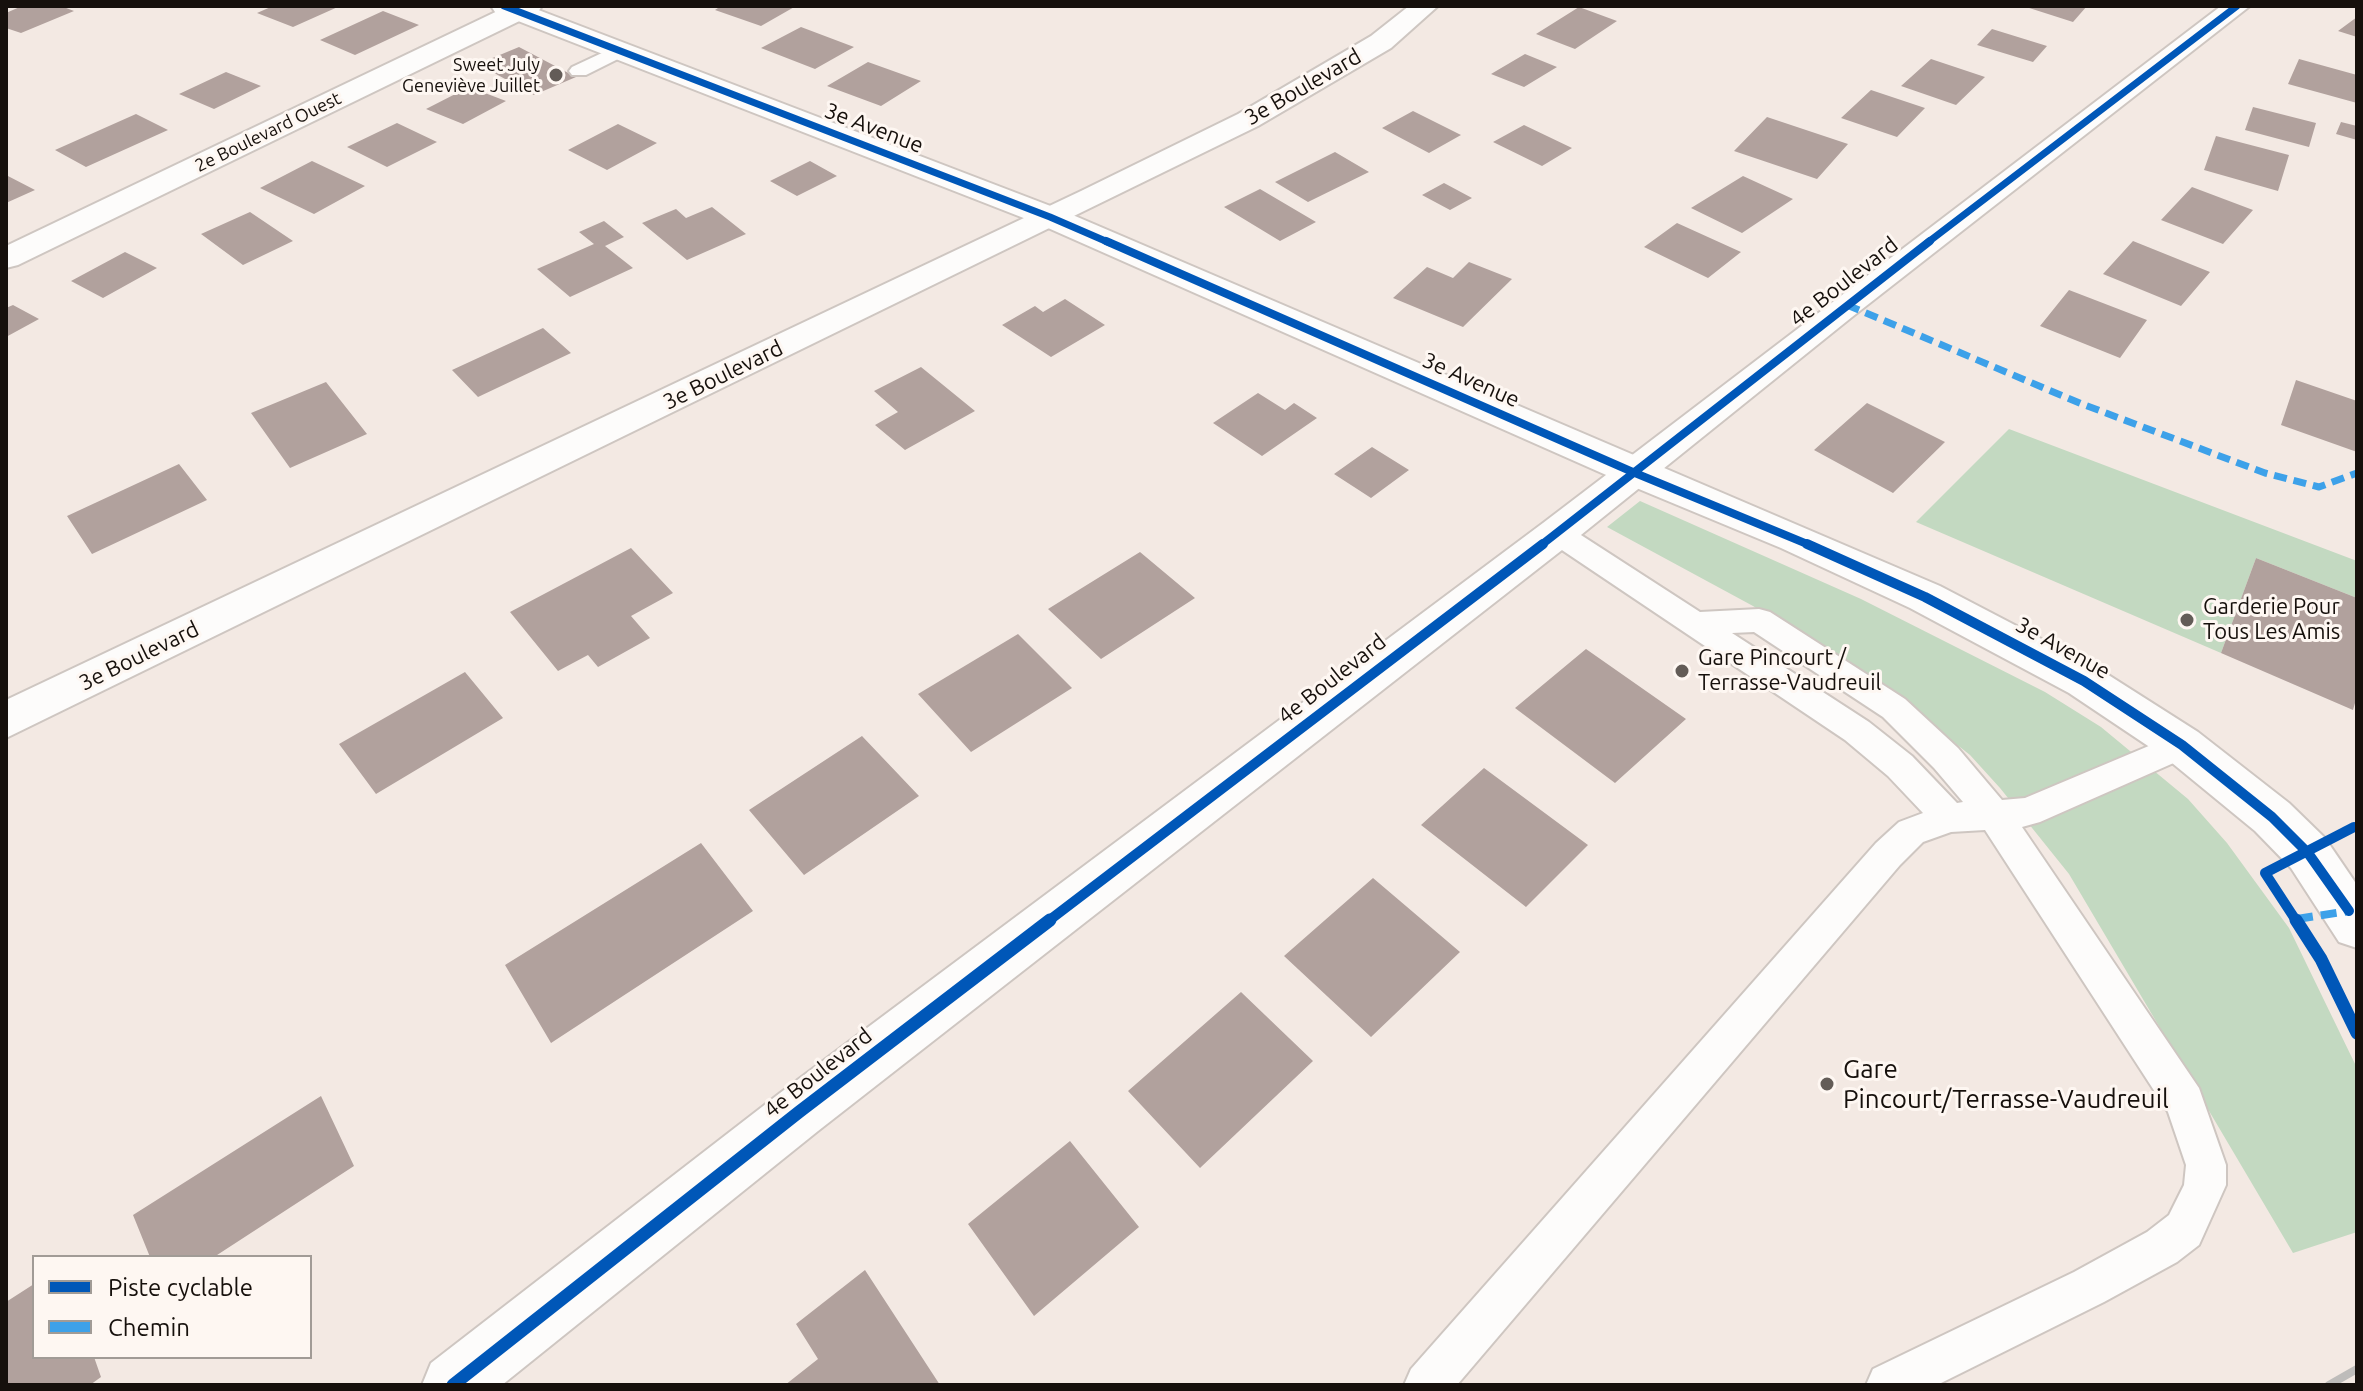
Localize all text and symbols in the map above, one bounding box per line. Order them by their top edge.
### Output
street label: 3e Boulevard [1240,43,1366,131]
place label: Sweet July Geneviève Juillet [402,54,540,96]
marker: Sweet July Geneviève Juillet [547,66,565,84]
street label: 2e Boulevard Ouest [192,87,344,177]
street label: 3e Avenue [821,97,927,159]
street label: 4e Boulevard [1785,232,1903,332]
street label: 3e Boulevard [659,335,787,415]
street label: 3e Avenue [1418,347,1524,413]
place label: Garderie Pour Tous Les Amis [2203,594,2340,646]
street label: 3e Avenue [2011,611,2115,685]
marker: Garderie Pour Tous Les Amis [2178,611,2196,629]
street label: 3e Boulevard [75,616,203,696]
street label: 4e Boulevard [1273,629,1391,729]
place label: Gare Pincourt / Terrasse-Vaudreuil [1698,645,1881,696]
marker: Gare Pincourt / Terrasse-Vaudreuil [1673,662,1691,680]
street label: 4e Boulevard [759,1023,877,1123]
place label: Gare Pincourt/Terrasse-Vaudreuil [1843,1053,2169,1114]
marker: Gare Pincourt/Terrasse-Vaudreuil [1818,1075,1836,1093]
legend [32,1255,312,1359]
text: Piste cyclable [108,1274,253,1301]
text: Chemin [108,1314,190,1341]

